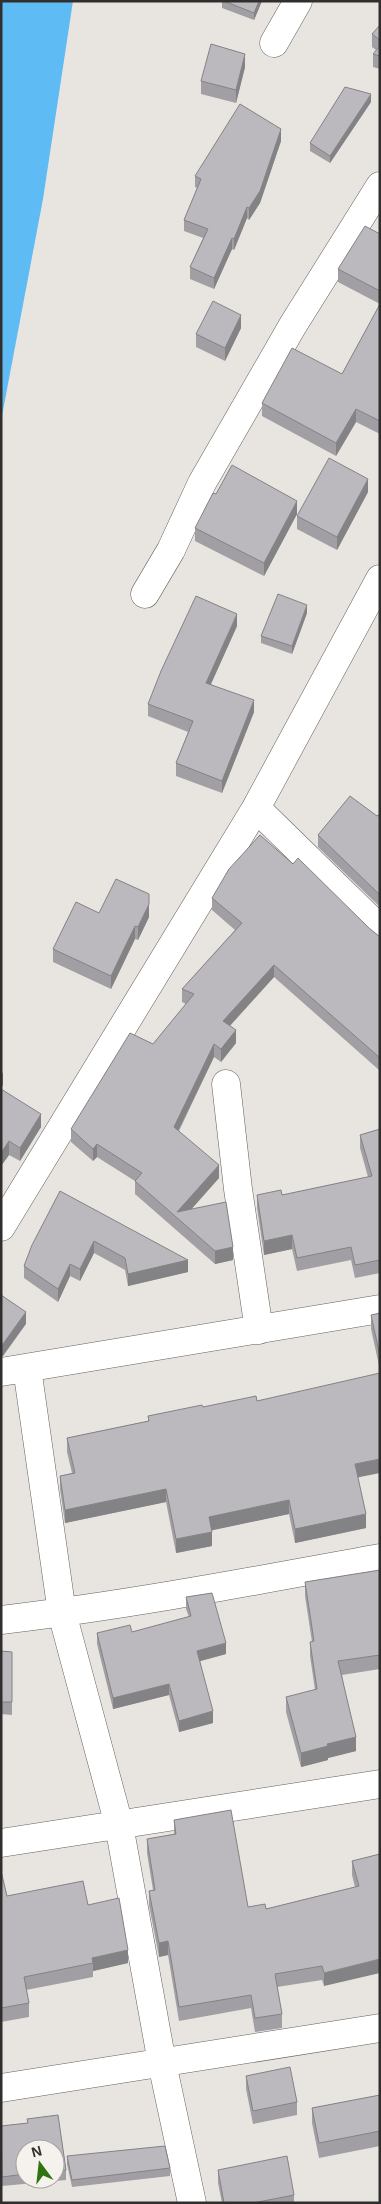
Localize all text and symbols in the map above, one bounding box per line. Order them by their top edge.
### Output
north arrow [15,2139,65,2189]
text: N [30,2142,44,2160]

